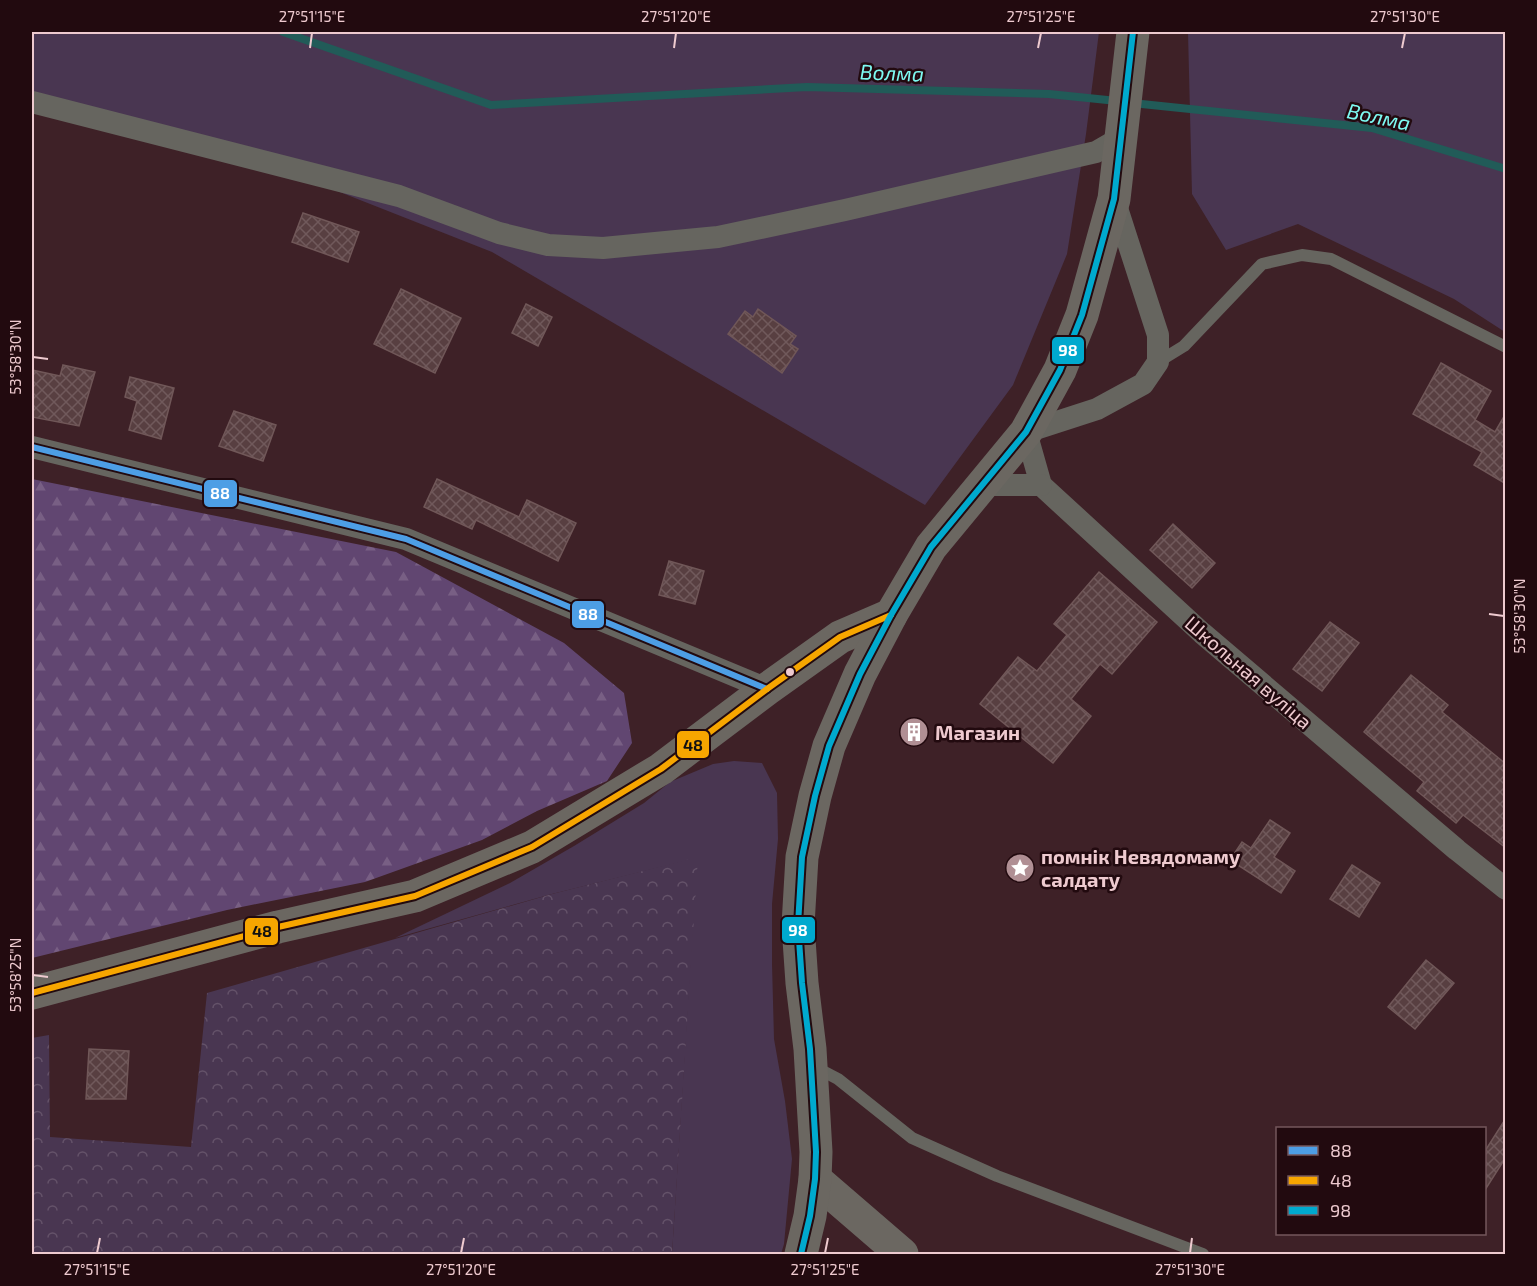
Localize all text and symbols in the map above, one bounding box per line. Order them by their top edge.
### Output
text: 27°51'15"E [279,7,345,25]
text: 27°51'20"E [641,7,711,25]
text: 27°51'25"E [1007,7,1075,25]
text: 27°51'30"E [1370,7,1440,25]
water label: Волма [859,58,925,86]
water label: Волма [1345,97,1413,135]
text: 53°58'30"N [6,319,24,395]
line badge: 98 [1051,336,1085,365]
text: 98 [1058,340,1078,359]
line badge: 88 [203,479,238,508]
text: 88 [210,483,230,502]
text: 53°58'30"N [1510,578,1528,654]
line badge: 88 [571,600,605,629]
text: 88 [578,604,598,623]
street label: Школьная вуліца [1180,610,1317,734]
unlabelled marker [784,666,796,678]
building icon: Магазин [898,716,930,748]
place label: Магазин [935,720,1020,744]
line badge: 48 [676,730,710,759]
text: 48 [683,735,703,754]
place label: помнік Невядомаму салдату [1041,844,1241,891]
place icon: помнік Невядомаму салдату [1004,852,1036,884]
line badge: 98 [781,916,816,944]
line badge: 48 [244,917,279,946]
text: 98 [788,920,808,939]
text: 48 [252,921,272,940]
text: 53°58'25"N [6,938,24,1012]
legend [1276,1127,1486,1235]
text: 88 [1330,1139,1352,1161]
text: 48 [1330,1169,1352,1191]
text: 98 [1330,1199,1351,1221]
text: 27°51'15"E [64,1260,130,1278]
text: 27°51'20"E [426,1260,496,1278]
text: 27°51'25"E [791,1260,859,1278]
text: 27°51'30"E [1155,1260,1225,1278]

